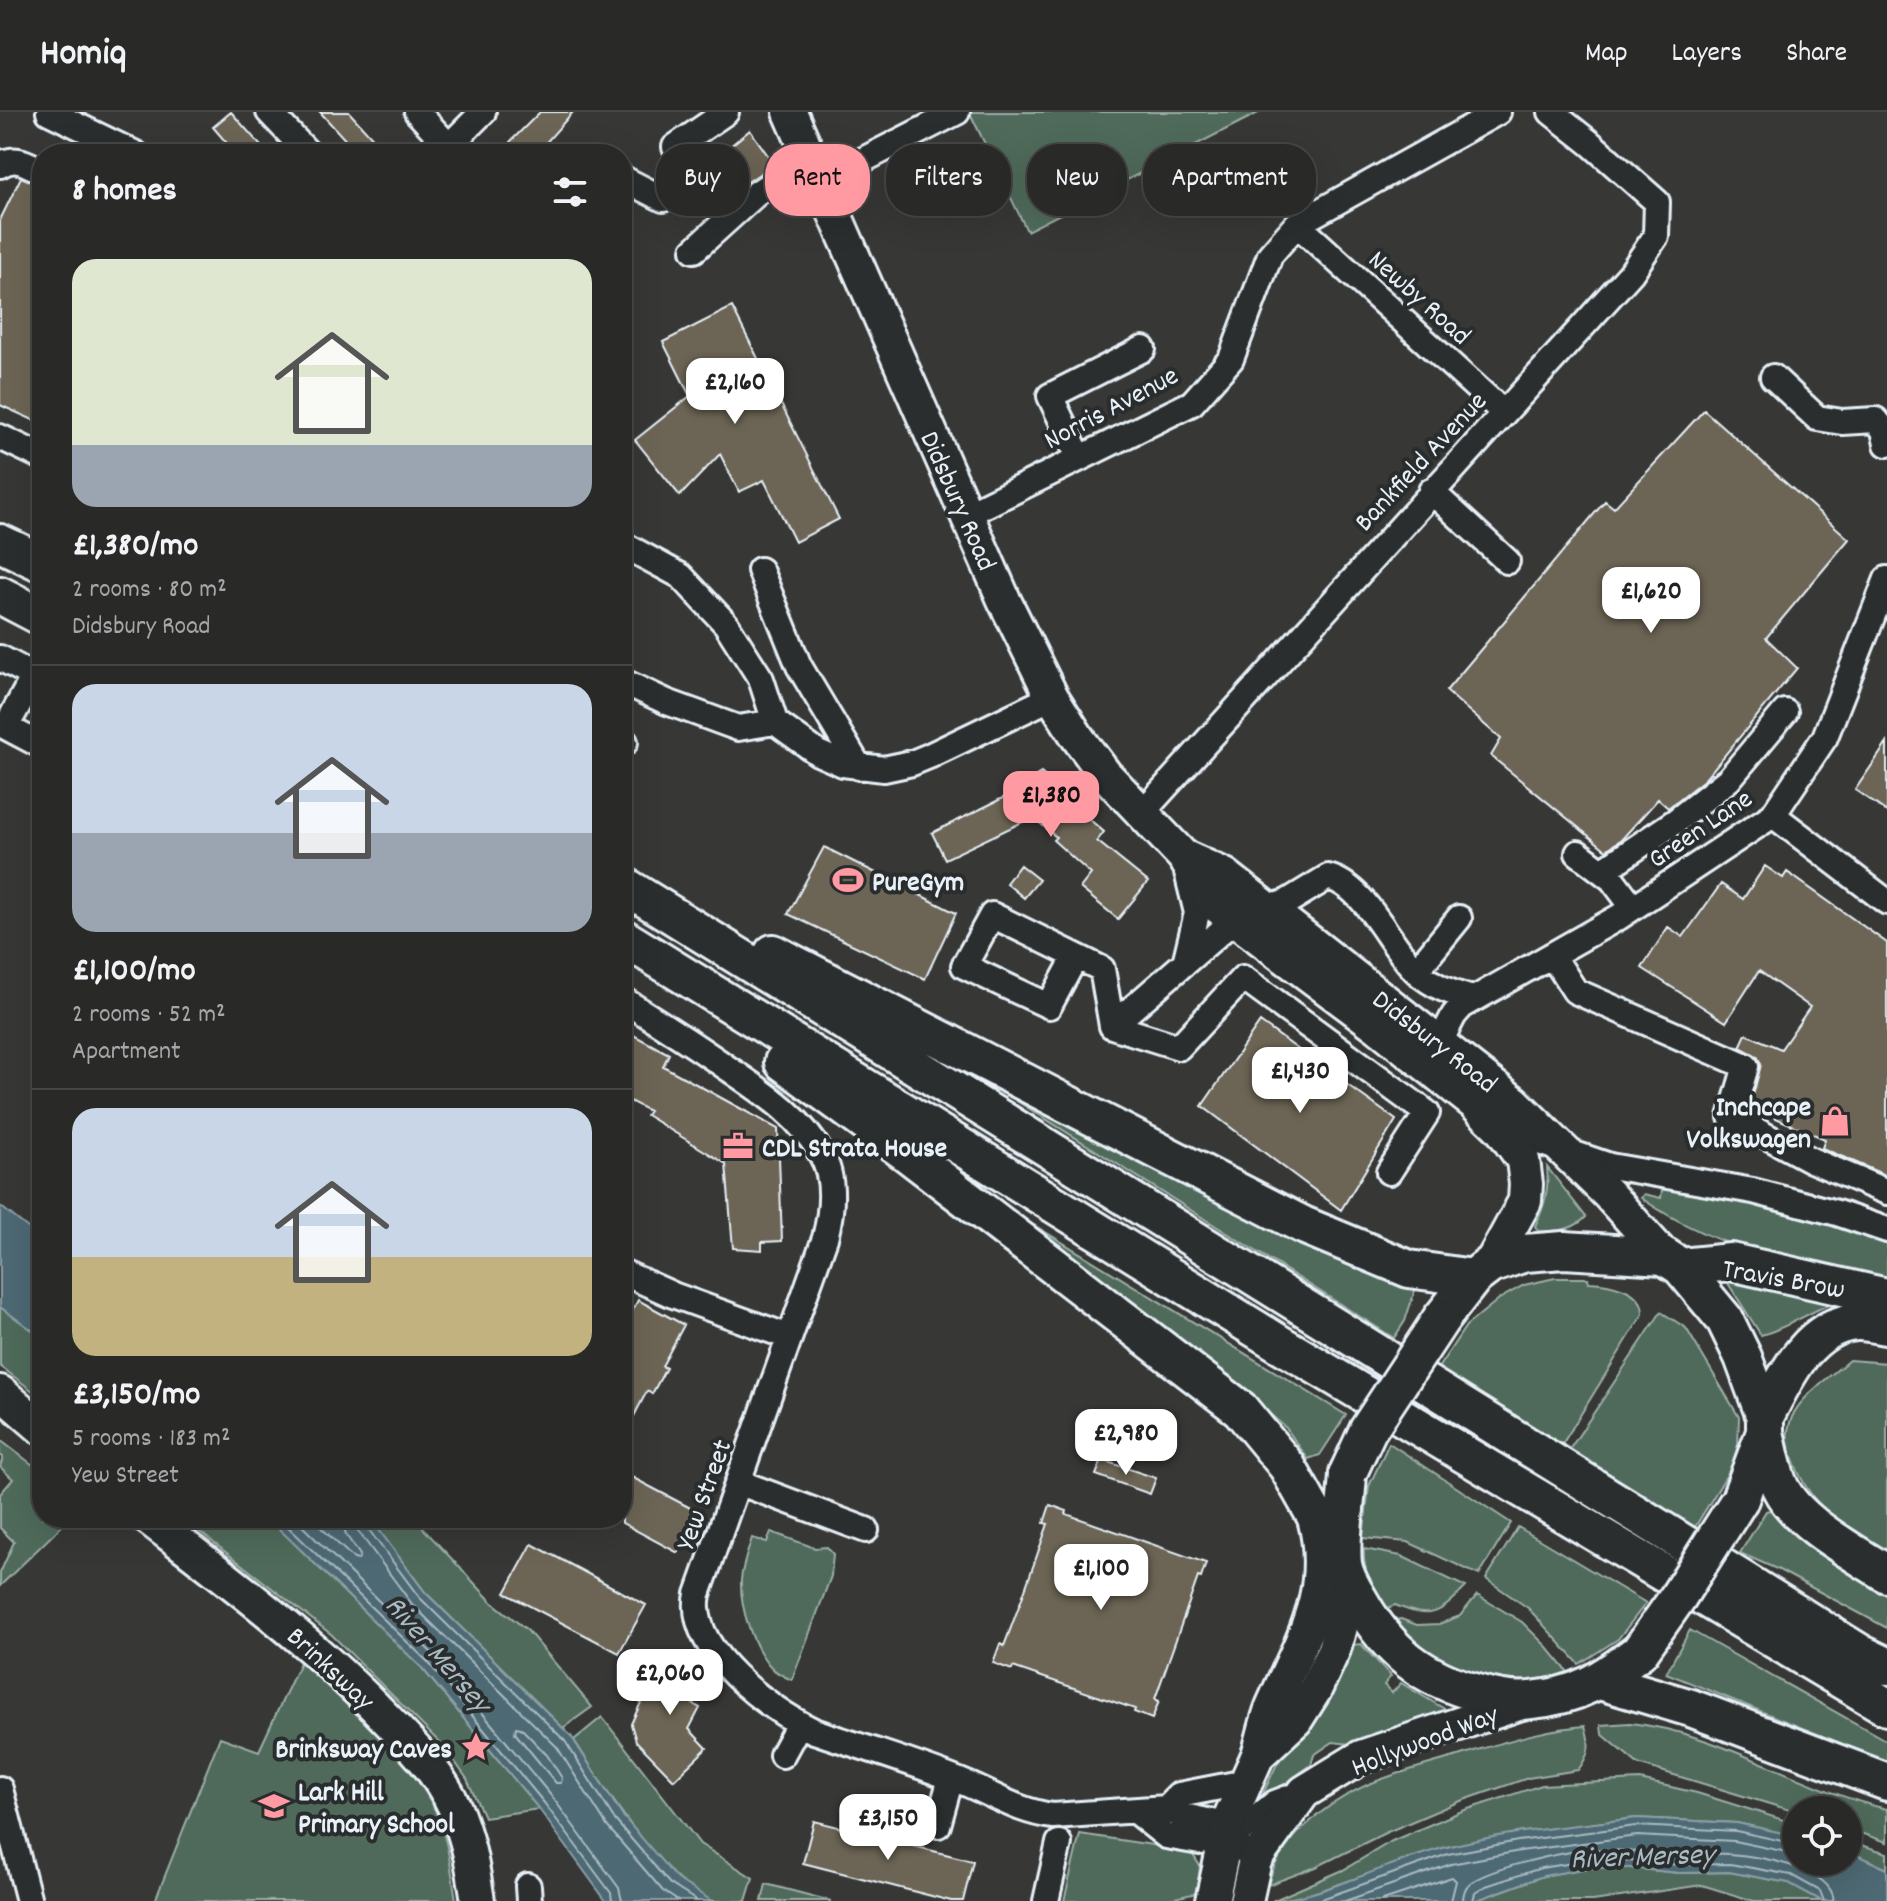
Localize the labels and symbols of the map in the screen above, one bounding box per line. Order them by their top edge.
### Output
street label: Newby Road [1357,243,1478,357]
pin: £2,160 [670,358,800,426]
street label: Norris Avenue [1038,358,1187,463]
street label: Bankfield Avenue [1347,384,1498,542]
street label: Didsbury Road [907,426,1004,578]
pin: £1,620 [1586,567,1716,635]
pin: £1,380 [986,771,1116,839]
street label: Green Lane [1642,781,1762,881]
sports icon: PureGym [831,863,865,897]
place label: PureGym [872,865,964,905]
street label: Didsbury Road [1362,982,1504,1106]
pin: £1,430 [1235,1047,1365,1115]
place label: Inchcape Volkswagen [1686,1090,1811,1162]
shop icon: Inchcape Volkswagen [1818,1104,1852,1138]
office icon: CDL Strata House [721,1129,755,1163]
place label: CDL Strata House [762,1131,947,1171]
street label: Travis Brow [1719,1251,1848,1312]
pin: £2,980 [1061,1409,1191,1477]
street label: Yew Street [668,1435,745,1557]
pin: £1,100 [1036,1544,1166,1612]
water label: River Mersey [372,1588,501,1727]
street label: Brinksway [276,1619,382,1722]
pin: £2,060 [605,1649,735,1717]
street label: Hollywood Way [1346,1697,1506,1790]
place icon: Brinksway Caves [459,1730,493,1764]
place label: Brinksway Caves [275,1732,452,1772]
place label: Lark Hill Primary School [298,1775,455,1847]
school or university icon: Lark Hill Primary School [257,1789,291,1823]
pin: £3,150 [823,1794,953,1862]
water label: River Mersey [1570,1835,1719,1883]

